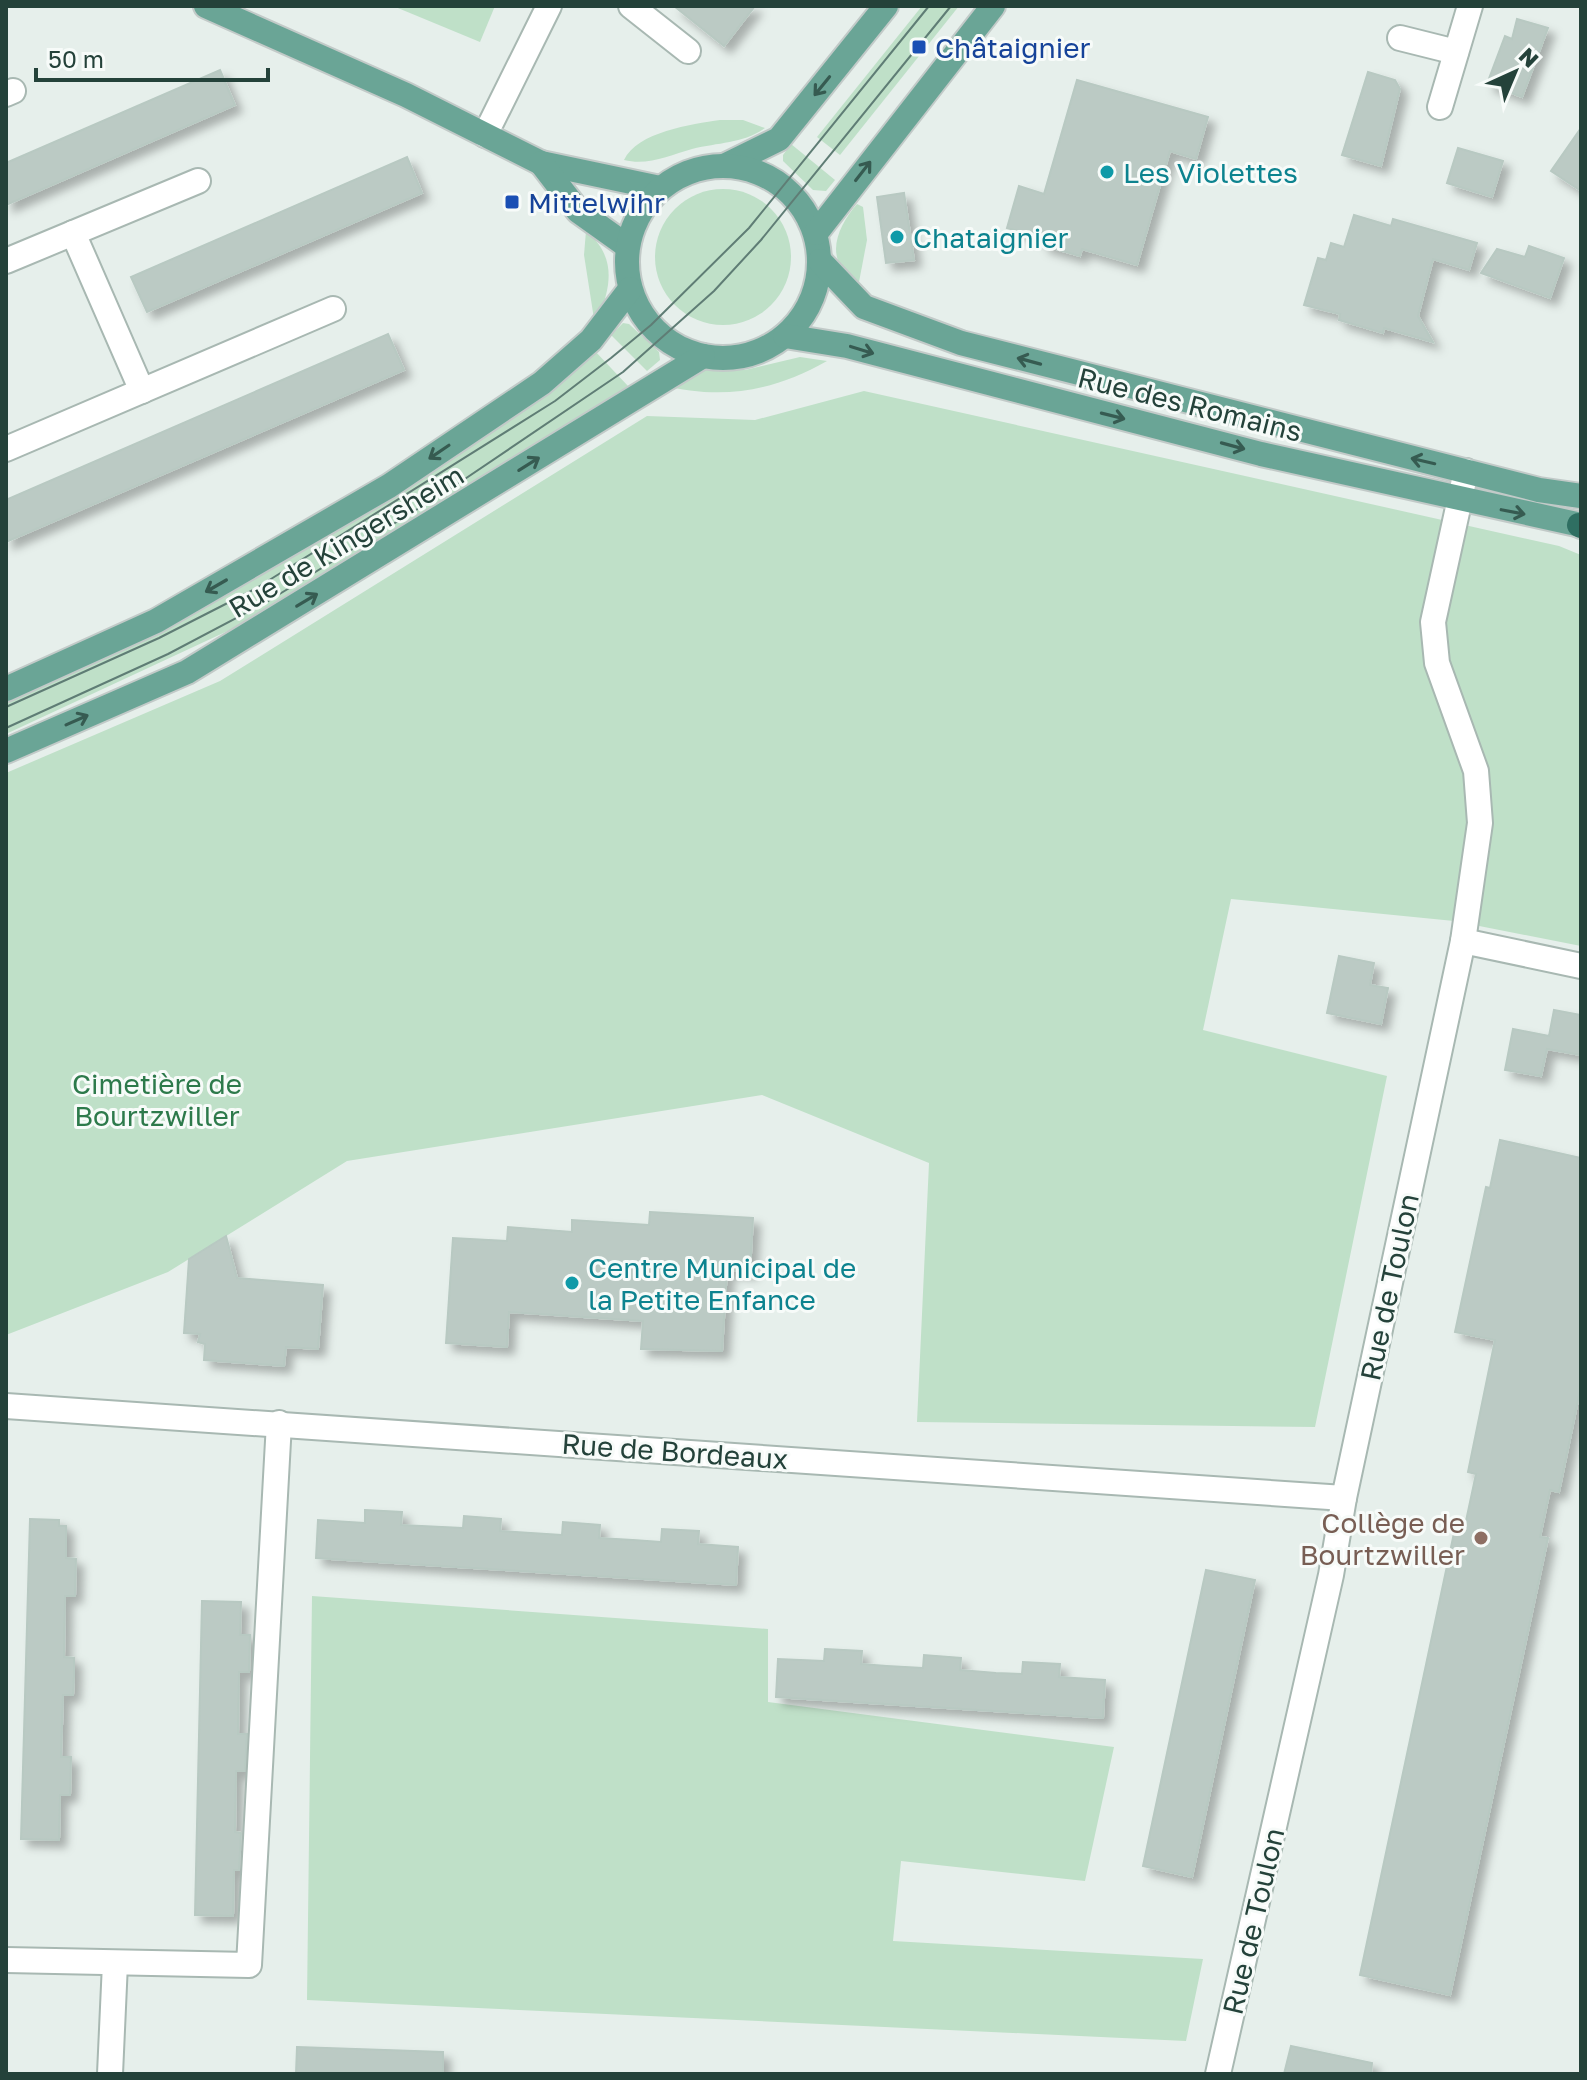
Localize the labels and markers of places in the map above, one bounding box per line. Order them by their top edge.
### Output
place label: Châtaignier [935,31,1091,64]
marker: Châtaignier [910,38,928,56]
place label: Les Violettes [1123,156,1298,189]
marker: Les Violettes [1098,163,1116,181]
place label: Mittelwihr [528,186,665,219]
marker: Mittelwihr [503,193,521,211]
place label: Chataignier [913,221,1069,254]
marker: Chataignier [888,228,906,246]
place label: Centre Municipal de la Petite Enfance [588,1251,856,1316]
marker: Centre Municipal de la Petite Enfance [563,1274,581,1292]
place label: Collège de Bourtzwiller [1300,1506,1465,1571]
marker: Collège de Bourtzwiller [1472,1529,1490,1547]

